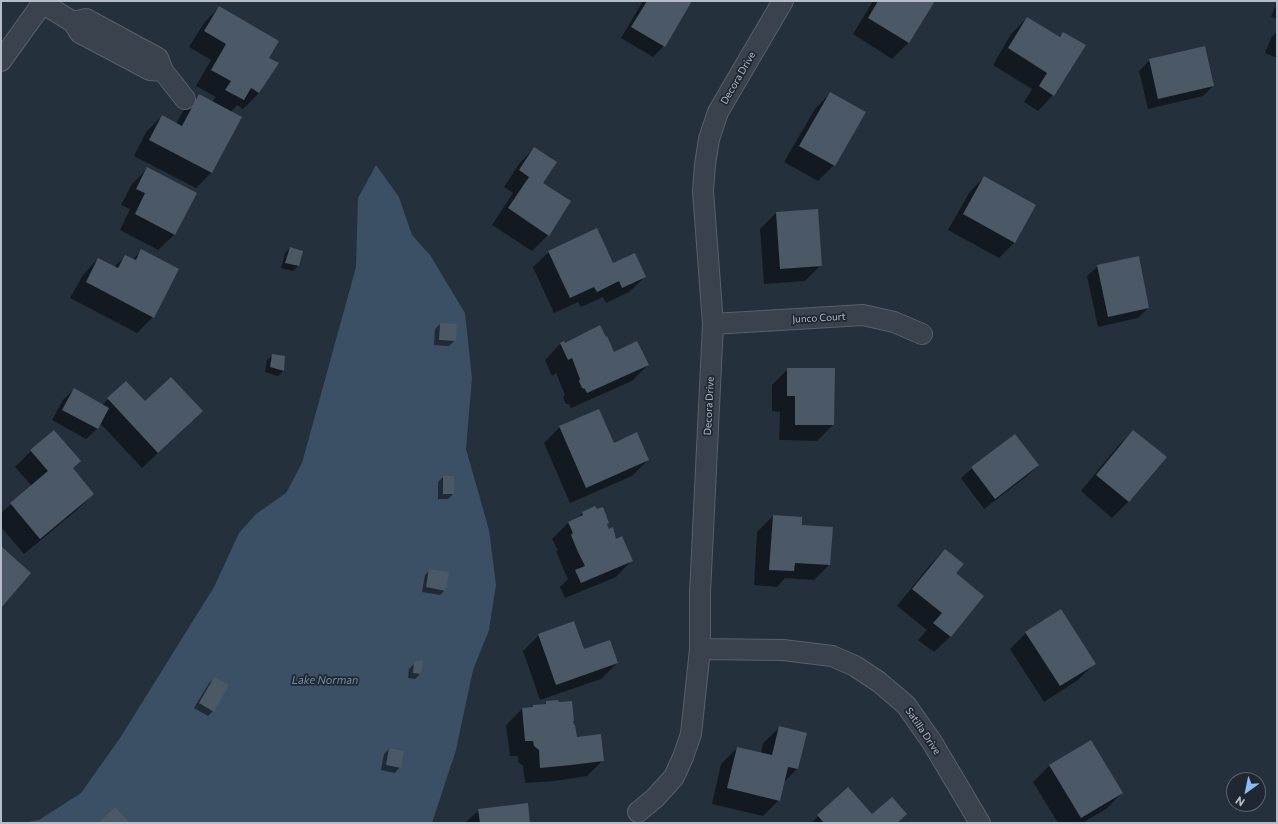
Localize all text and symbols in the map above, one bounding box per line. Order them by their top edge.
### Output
street label: Decora Drive [718,50,758,106]
street label: Junco Court [792,311,846,325]
street label: Decora Drive [701,376,717,436]
water label: Lake Norman [292,673,358,687]
street label: Satilla Drive [903,705,943,757]
north arrow [1226,772,1266,812]
text: N [1233,794,1247,809]

